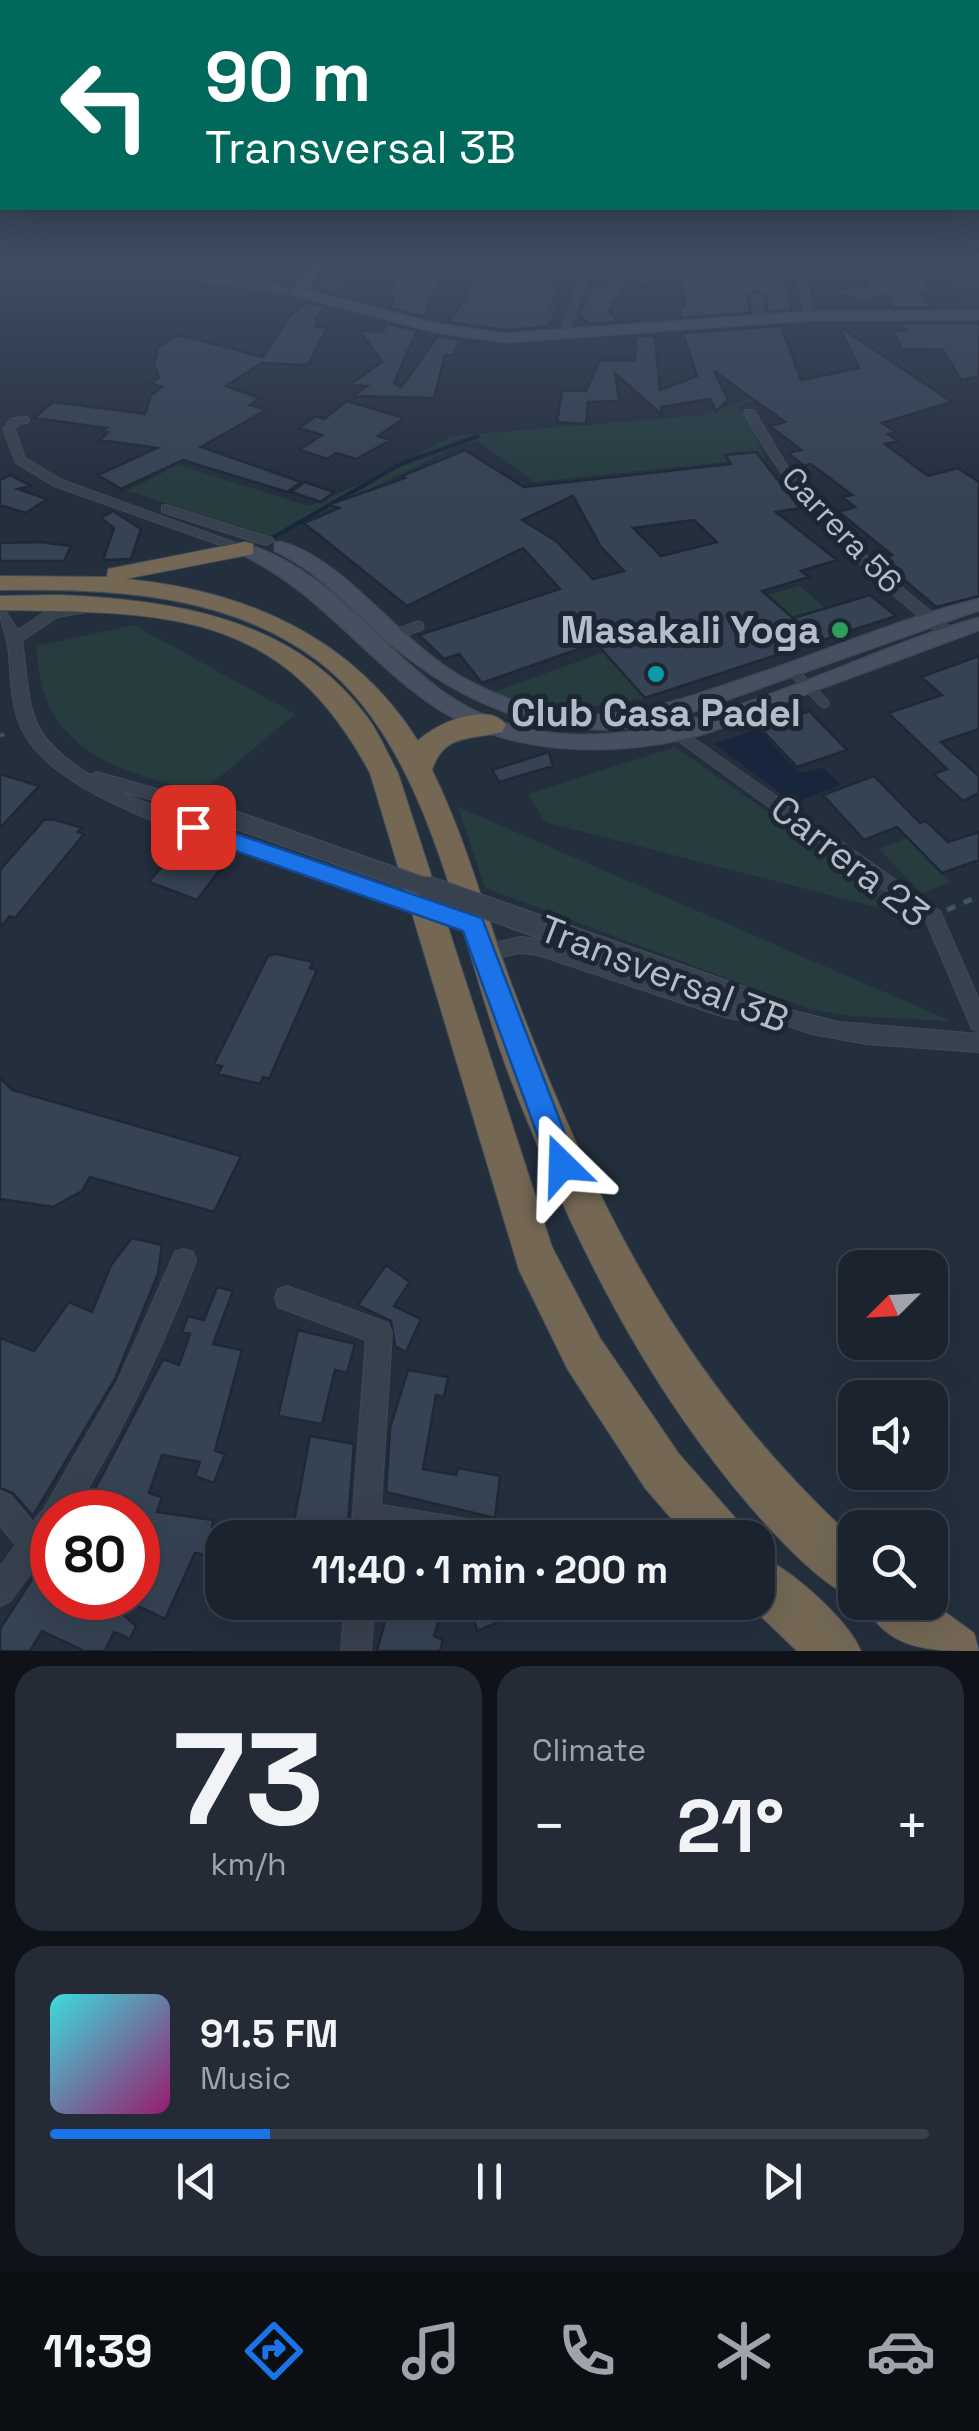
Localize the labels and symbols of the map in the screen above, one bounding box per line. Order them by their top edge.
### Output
street label: Carrera 56 [773,458,911,602]
place label: Masakali Yoga [561,606,820,654]
marker: Masakali Yoga [829,619,851,641]
marker: Club Casa Padel [645,663,667,685]
place label: Club Casa Padel [511,689,801,737]
street label: Carrera 23 [761,784,939,938]
pin [151,785,236,870]
street label: Transversal 3B [533,905,795,1043]
position arrow [510,1113,614,1217]
north arrow [838,1250,948,1360]
speed limit sign: 80 [30,1490,160,1620]

